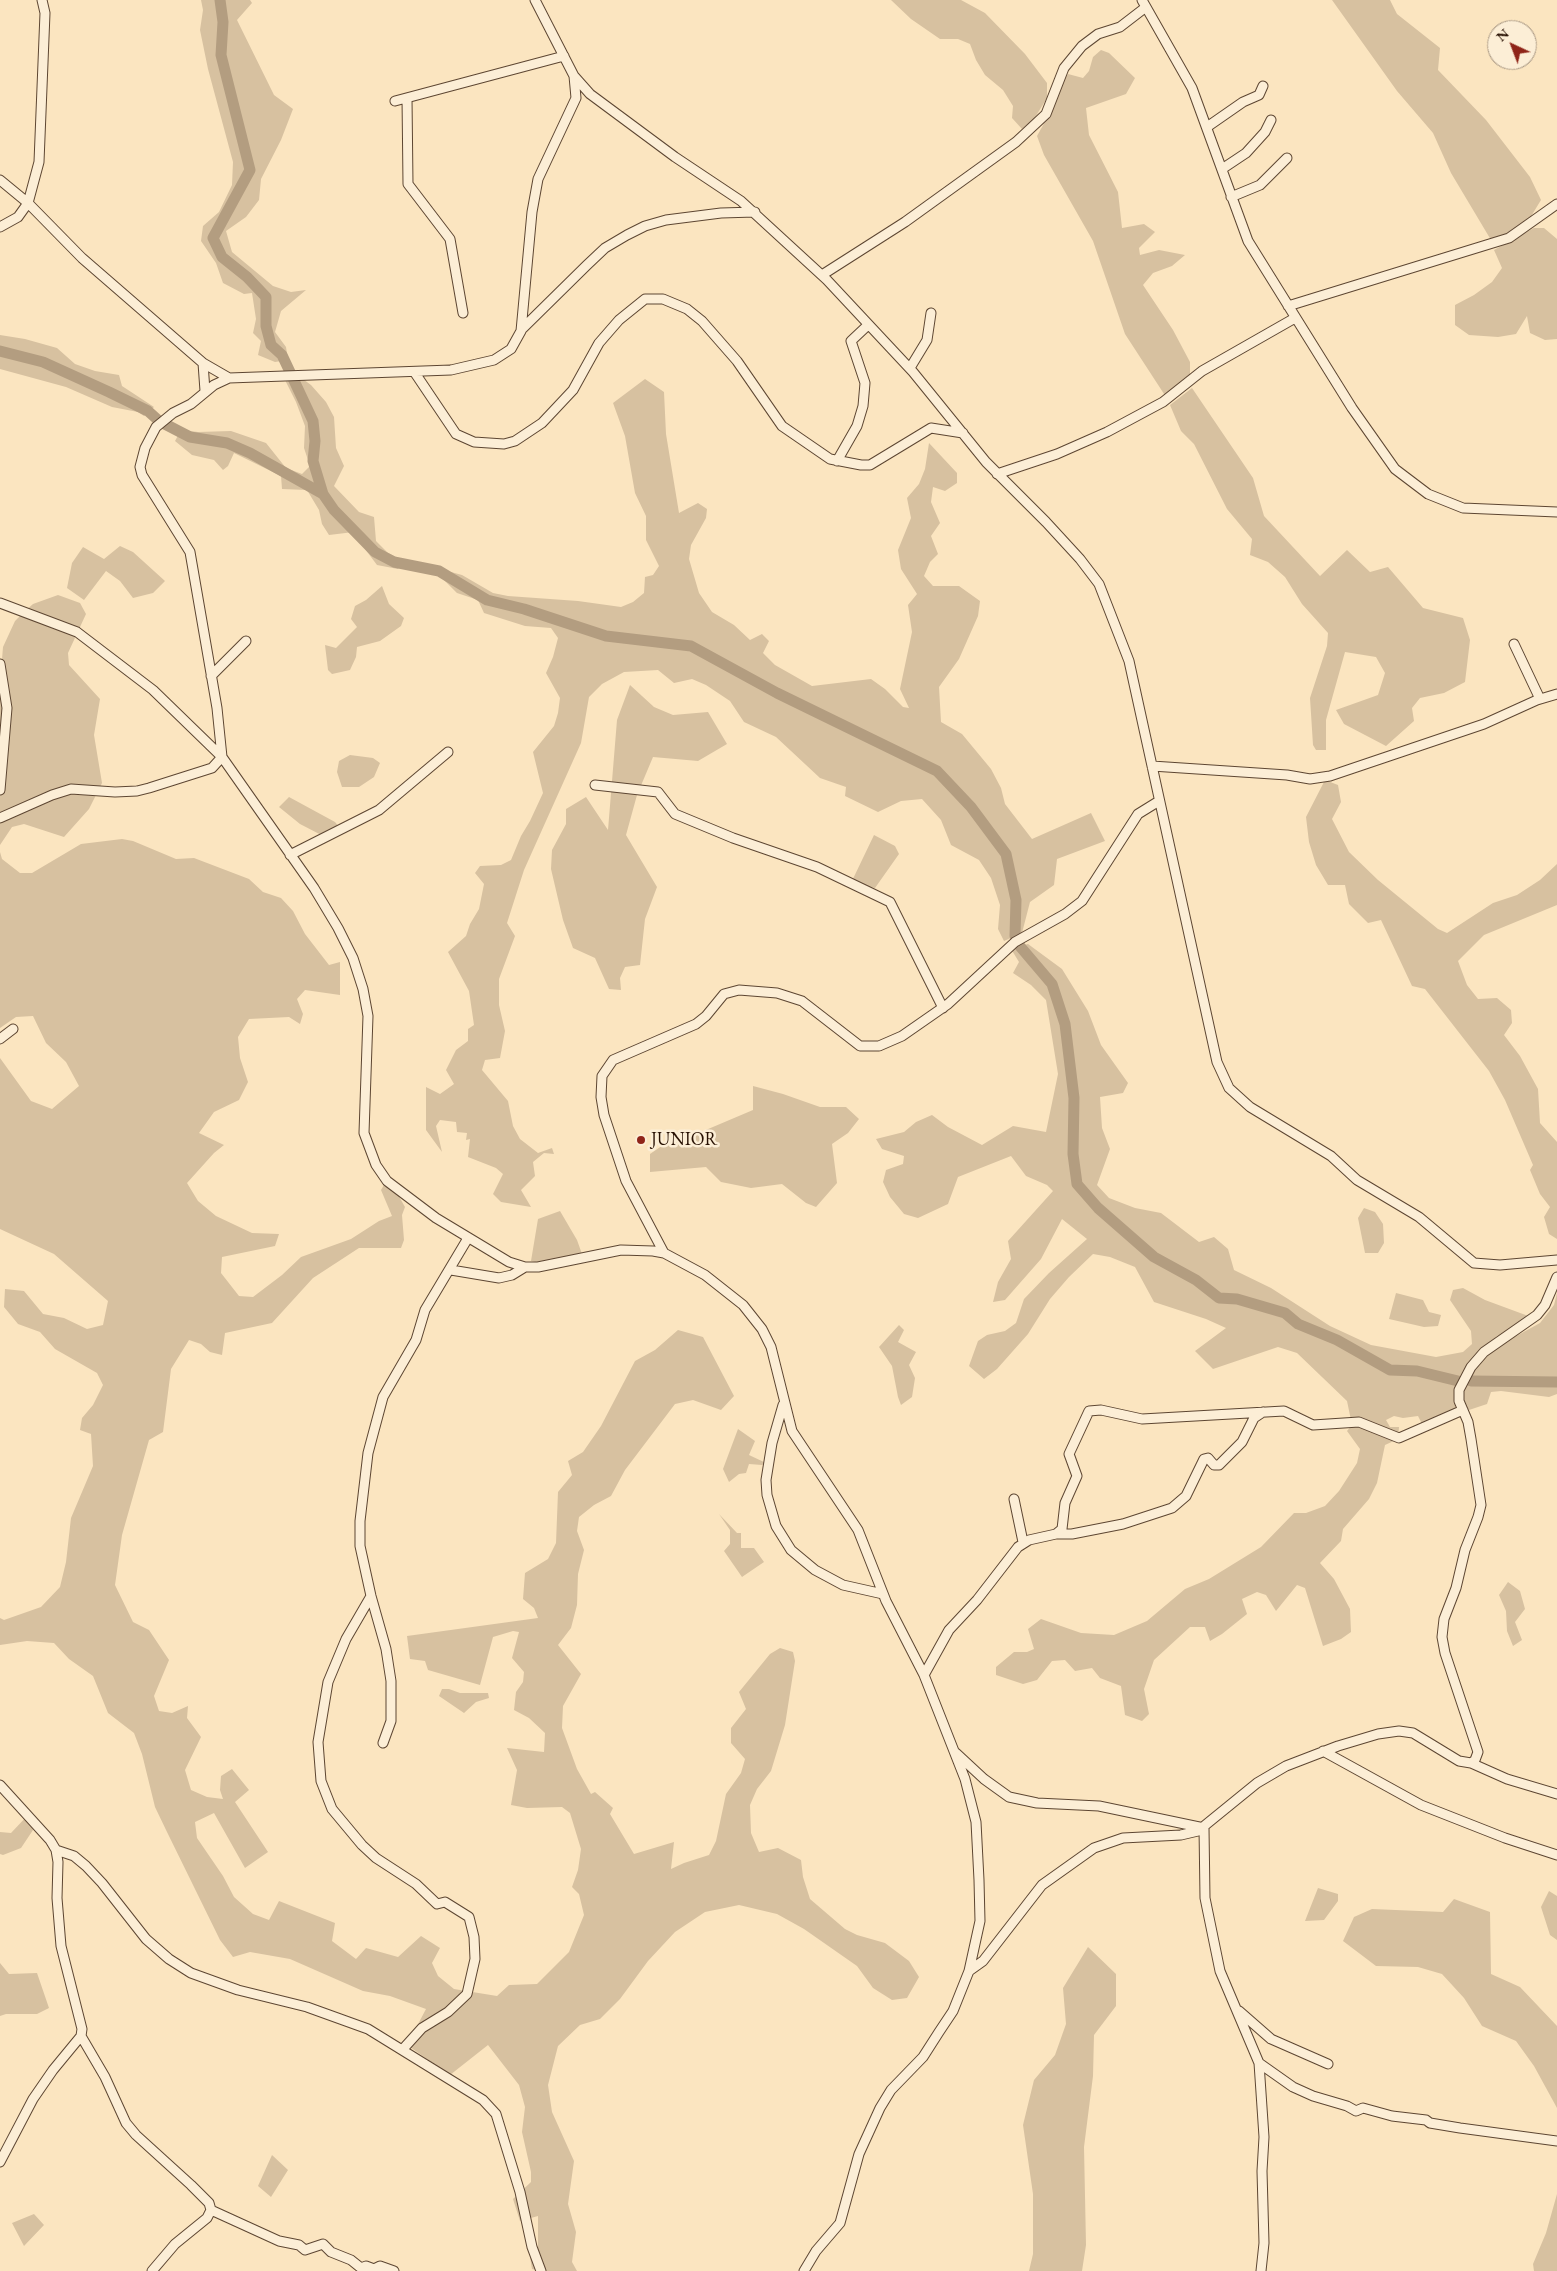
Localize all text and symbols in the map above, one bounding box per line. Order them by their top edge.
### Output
north arrow [1487,20,1537,70]
text: N [1492,24,1513,45]
place label: JUNIOR [651,1129,717,1151]
marker: JUNIOR [635,1134,647,1146]

